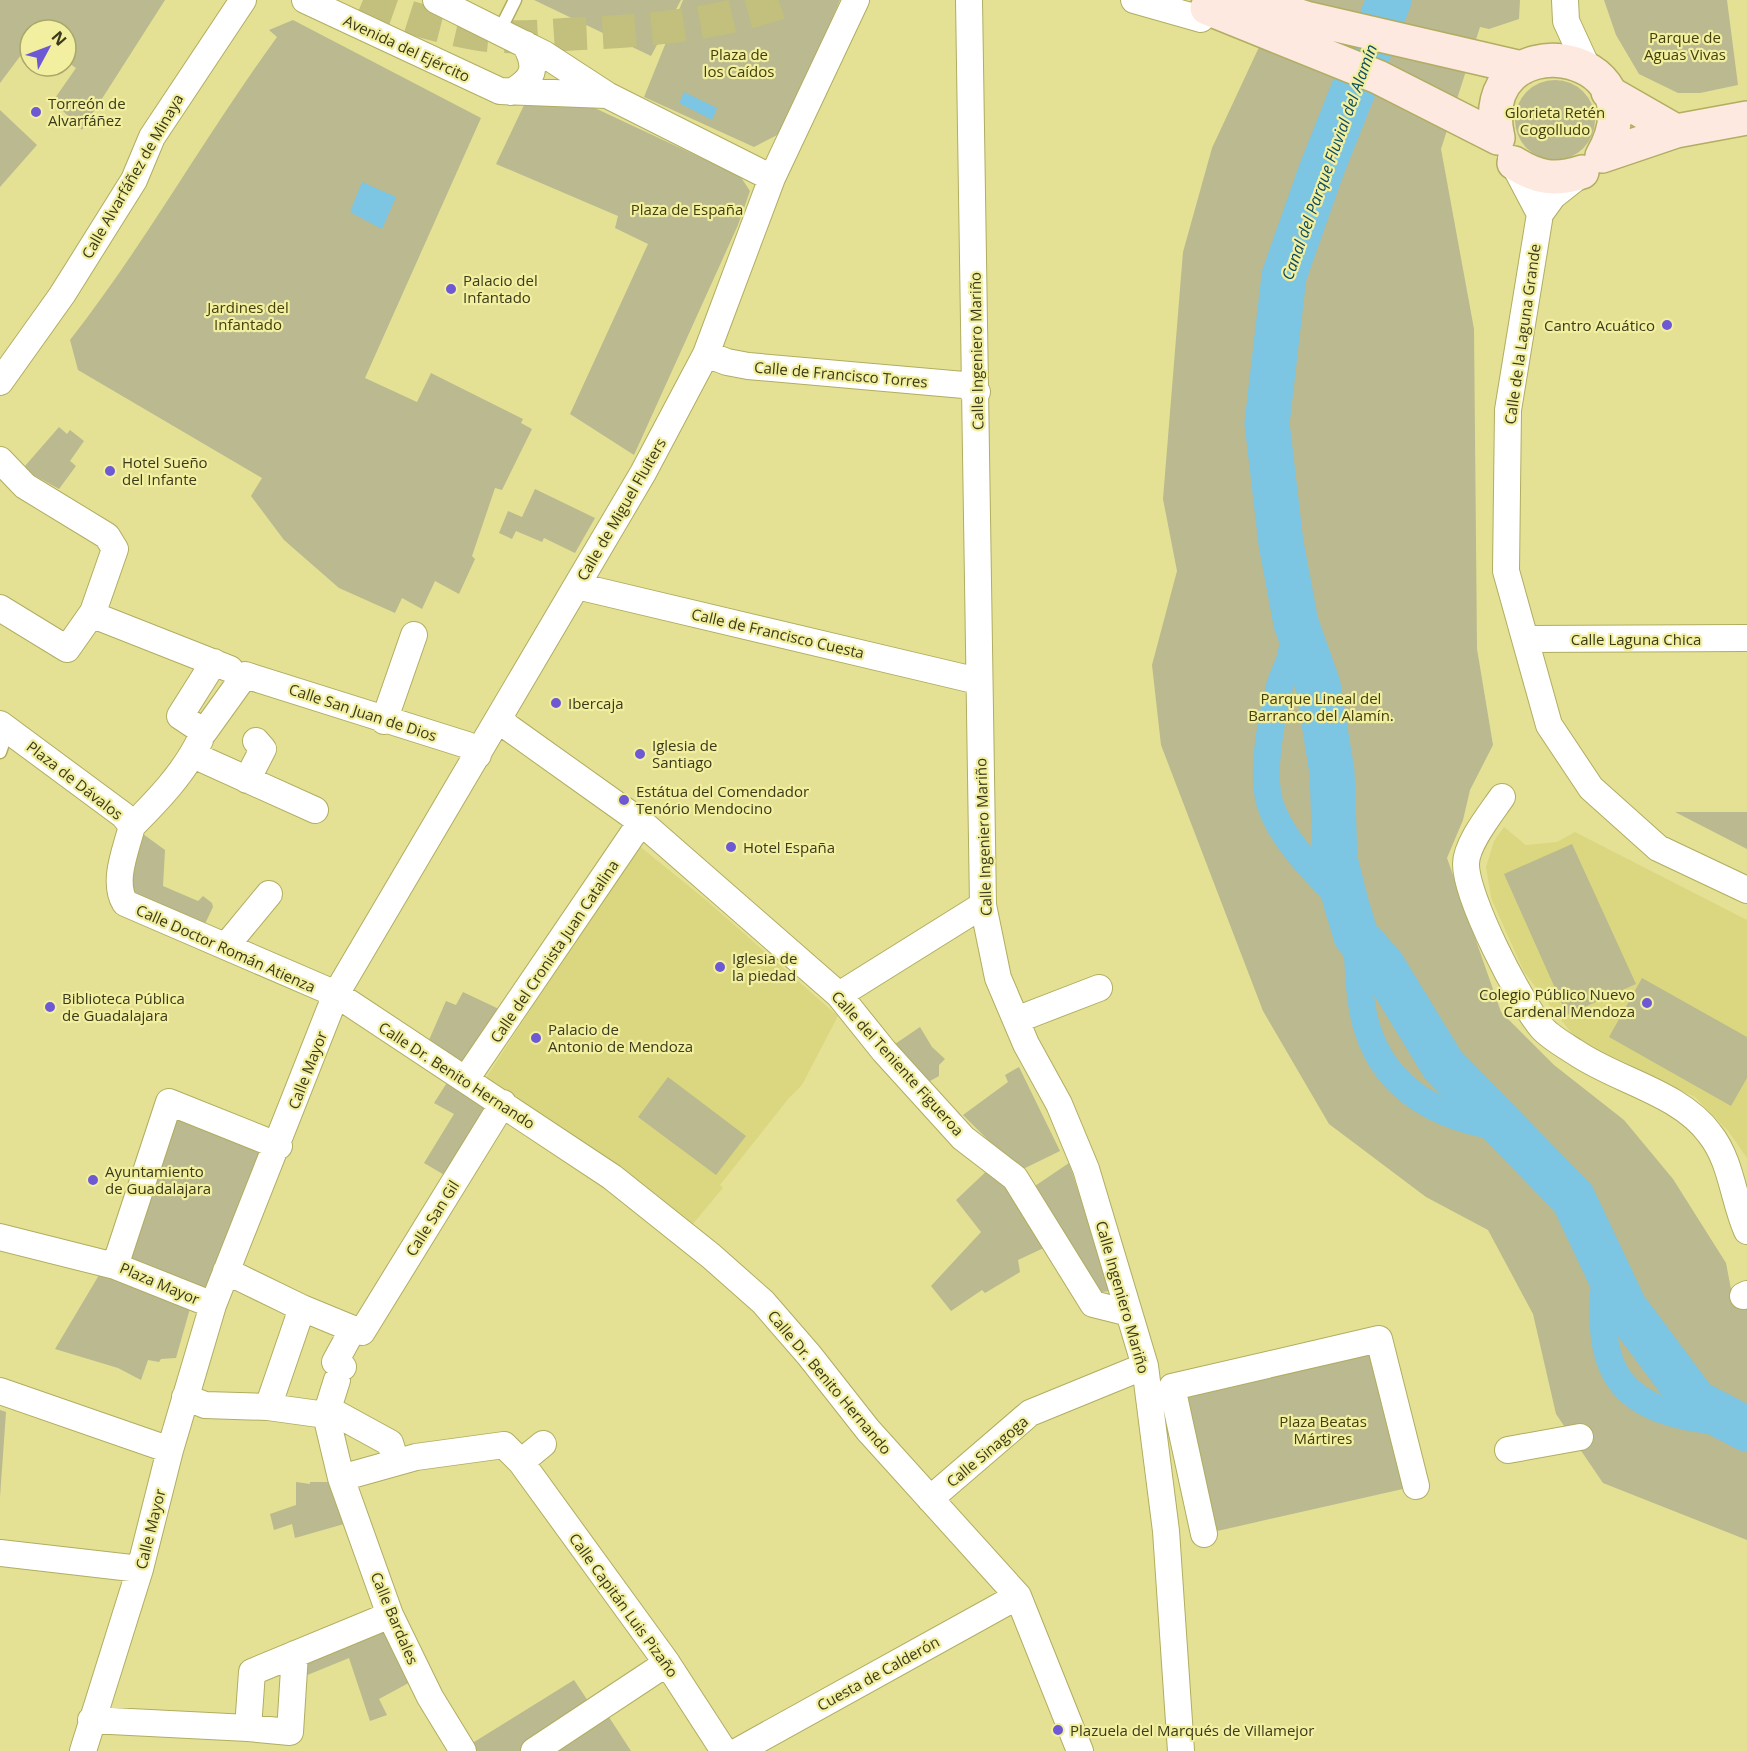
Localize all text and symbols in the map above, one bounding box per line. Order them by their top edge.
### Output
street label: Avenida del Ejército [341,10,473,86]
north arrow [18,18,78,78]
text: N [47,26,72,50]
park label: Parque de Aguas Vivas [1644,27,1726,64]
water label: Canal del Parque Fluvial del Alamín [1276,41,1382,283]
park label: Plaza de los Caídos [704,44,774,81]
street label: Calle Alvarfáñez de Minaya [77,90,187,262]
place label: Torreón de Alvarfáñez [48,93,126,130]
park label: Glorieta Retén Cogolludo [1505,102,1605,139]
marker: Torreón de Alvarfáñez [29,105,43,119]
park label: Plaza de España [631,199,743,219]
street label: Calle de la Laguna Grande [1499,242,1545,426]
place label: Palacio del Infantado [463,270,538,307]
street label: Calle Ingeniero Mariño [965,272,987,430]
marker: Palacio del Infantado [444,282,458,296]
park label: Jardines del Infantado [205,297,289,334]
place label: Cantro Acuático [1544,315,1655,335]
marker: Cantro Acuático [1660,318,1674,332]
street label: Calle de Francisco Torres [753,356,929,392]
street label: Calle de Miguel Fluiters [572,434,670,584]
place label: Hotel Sueño del Infante [122,452,208,489]
marker: Hotel Sueño del Infante [103,464,117,478]
street label: Calle de Francisco Cuesta [690,603,866,663]
street label: Calle Laguna Chica [1571,629,1701,649]
street label: Calle San Juan de Dios [287,679,439,745]
park label: Parque Lineal del Barranco del Alamín. [1248,688,1394,725]
place label: Ibercaja [568,693,624,713]
marker: Ibercaja [549,696,563,710]
place label: Iglesia de Santiago [652,735,717,772]
street label: Plaza de Dávalos [23,736,127,824]
marker: Iglesia de Santiago [633,747,647,761]
street label: Calle Ingeniero Mariño [970,758,996,916]
place label: Estátua del Comendador Tenório Mendocino [636,781,809,818]
marker: Estátua del Comendador Tenório Mendocino [617,793,631,807]
place label: Hotel España [743,837,835,857]
marker: Hotel España [724,840,738,854]
street label: Calle del Cronista Juan Catalina [485,856,623,1046]
street label: Calle Doctor Román Atienza [133,899,319,997]
place label: Iglesia de la piedad [732,948,797,985]
marker: Iglesia de la piedad [713,960,727,974]
place label: Colegio Público Nuevo Cardenal Mendoza [1479,984,1635,1021]
street label: Calle del Teniente Figueroa [827,986,969,1140]
place label: Biblioteca Pública de Guadalajara [62,988,185,1025]
marker: Colegio Público Nuevo Cardenal Mendoza [1640,996,1654,1010]
marker: Biblioteca Pública de Guadalajara [43,1000,57,1014]
street label: Calle Dr. Benito Hernando [375,1017,539,1133]
place label: Palacio de Antonio de Mendoza [548,1019,693,1056]
street label: Calle Mayor [283,1028,331,1112]
marker: Palacio de Antonio de Mendoza [529,1031,543,1045]
place label: Ayuntamiento de Guadalajara [105,1161,211,1198]
marker: Ayuntamiento de Guadalajara [86,1173,100,1187]
street label: Calle San Gil [401,1176,463,1260]
street label: Calle Ingeniero Mariño [1092,1218,1154,1376]
street label: Plaza Mayor [117,1257,203,1309]
street label: Calle Dr. Benito Hernando [764,1306,896,1458]
street label: Calle Sinagoga [942,1411,1032,1491]
park label: Plaza Beatas Mártires [1279,1411,1367,1448]
street label: Calle Mayor [130,1487,170,1571]
street label: Calle Capitán Luis Pizaño [565,1529,683,1681]
street label: Calle Bardales [367,1569,423,1667]
street label: Cuesta de Calderón [813,1631,943,1715]
place label: Plazuela del Marqués de Villamejor [1070,1720,1314,1740]
marker: Plazuela del Marqués de Villamejor [1051,1723,1065,1737]

